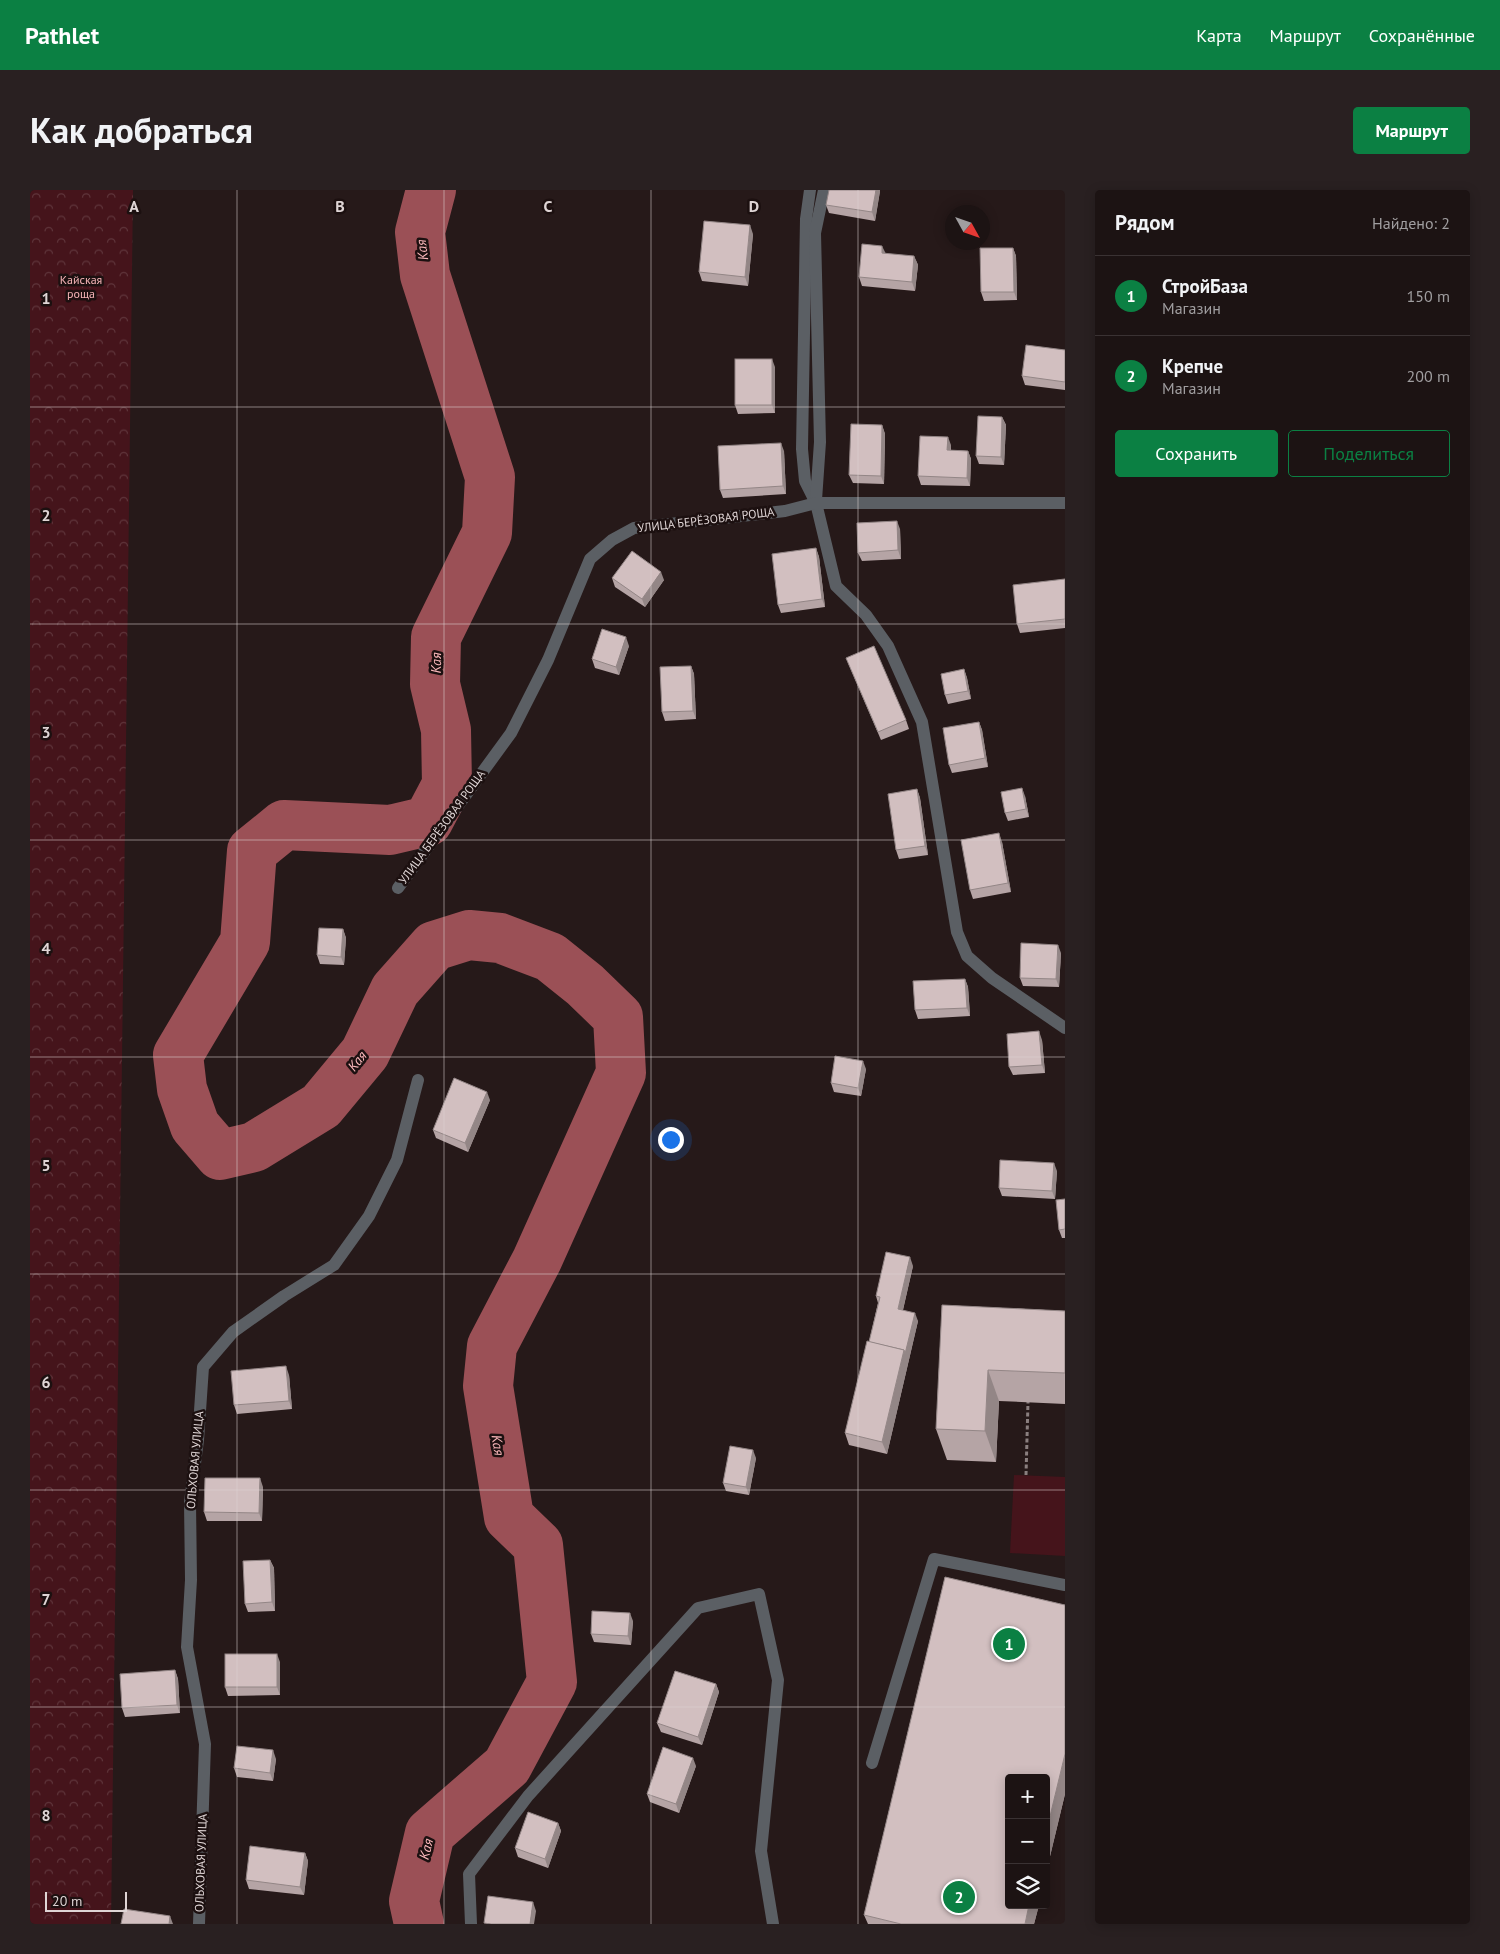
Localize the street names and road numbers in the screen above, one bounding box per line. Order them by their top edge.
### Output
street label: УЛИЦА БЕРЁЗОВАЯ РОЩА [637,504,775,535]
street label: УЛИЦА БЕРЁЗОВАЯ РОЩА [395,767,488,887]
street label: ОЛЬХОВАЯ УЛИЦА [183,1410,206,1510]
street label: ОЛЬХОВАЯ УЛИЦА [191,1814,210,1912]

